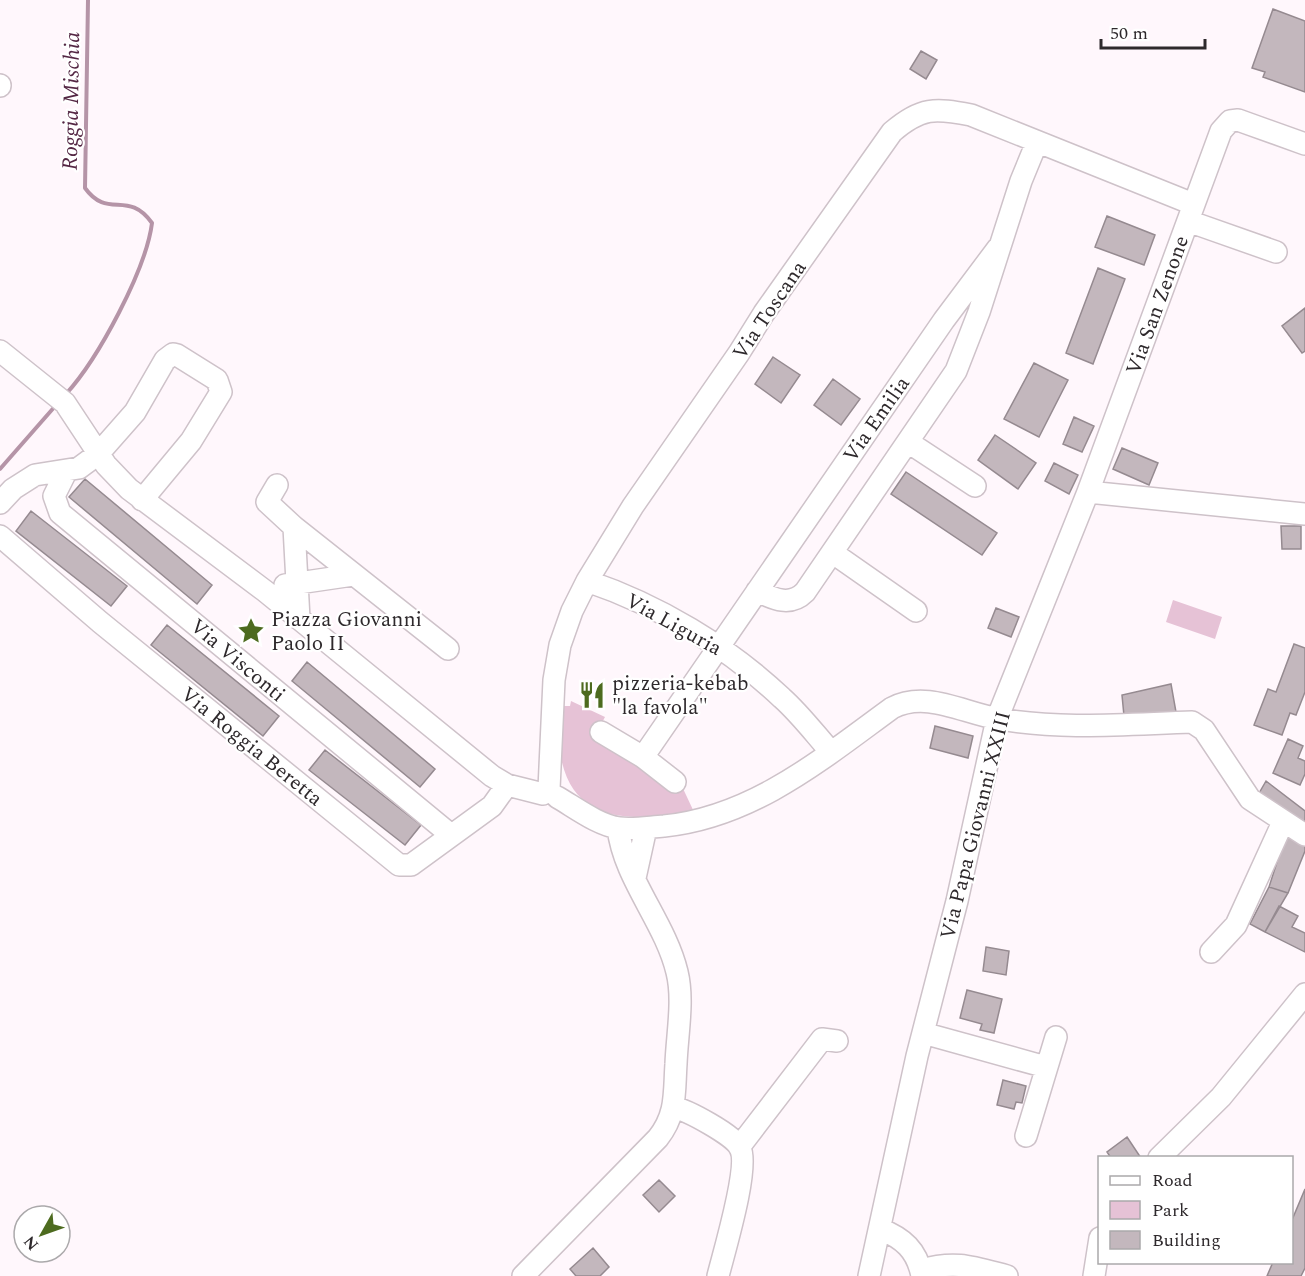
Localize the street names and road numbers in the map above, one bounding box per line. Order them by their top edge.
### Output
street label: Via San Zenone [1118,231,1198,380]
street label: Via Toscana [725,254,815,367]
street label: Via Emilia [835,369,919,469]
street label: Via Liguria [619,585,728,665]
street label: Via Visconti [182,611,292,710]
street label: Via Roggia Beretta [173,679,330,815]
street label: Via Papa Giovanni XXIII [932,708,1020,943]

